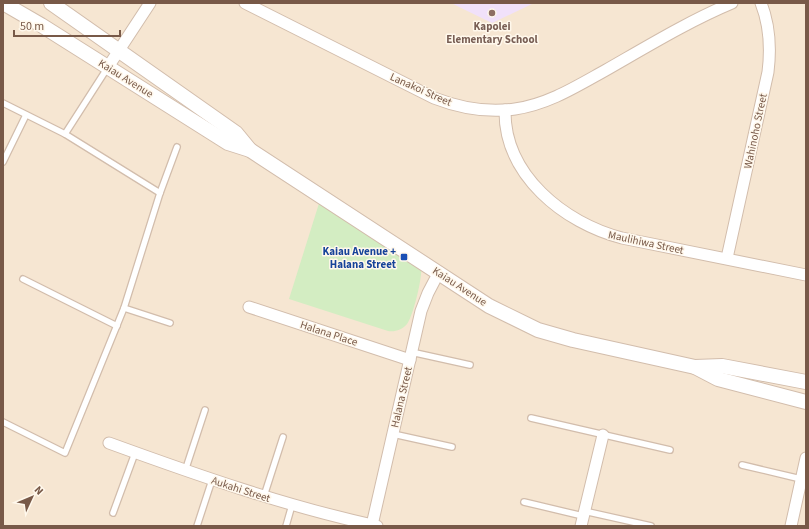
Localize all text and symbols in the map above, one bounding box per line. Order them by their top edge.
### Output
marker: Kapolei Elementary School [487,8,497,18]
scale bar [14,12,120,38]
text: 50 m [20,18,44,35]
place label: Kapolei Elementary School [446,19,539,47]
street label: Kaiau Avenue [95,56,157,102]
street label: Lanakoi Street [388,69,454,110]
street label: Wahinoho Street [740,92,771,170]
street label: Maulihiwa Street [607,227,685,258]
place label: Kaiau Avenue + Halana Street [322,244,397,272]
marker: Kaiau Avenue + Halana Street [399,252,409,262]
street label: Kaiau Avenue [430,263,490,310]
street label: Halana Place [298,317,360,350]
street label: Halana Street [387,365,416,429]
street label: Aukahi Street [209,473,273,506]
north arrow [12,477,52,517]
text: N [31,483,47,498]

